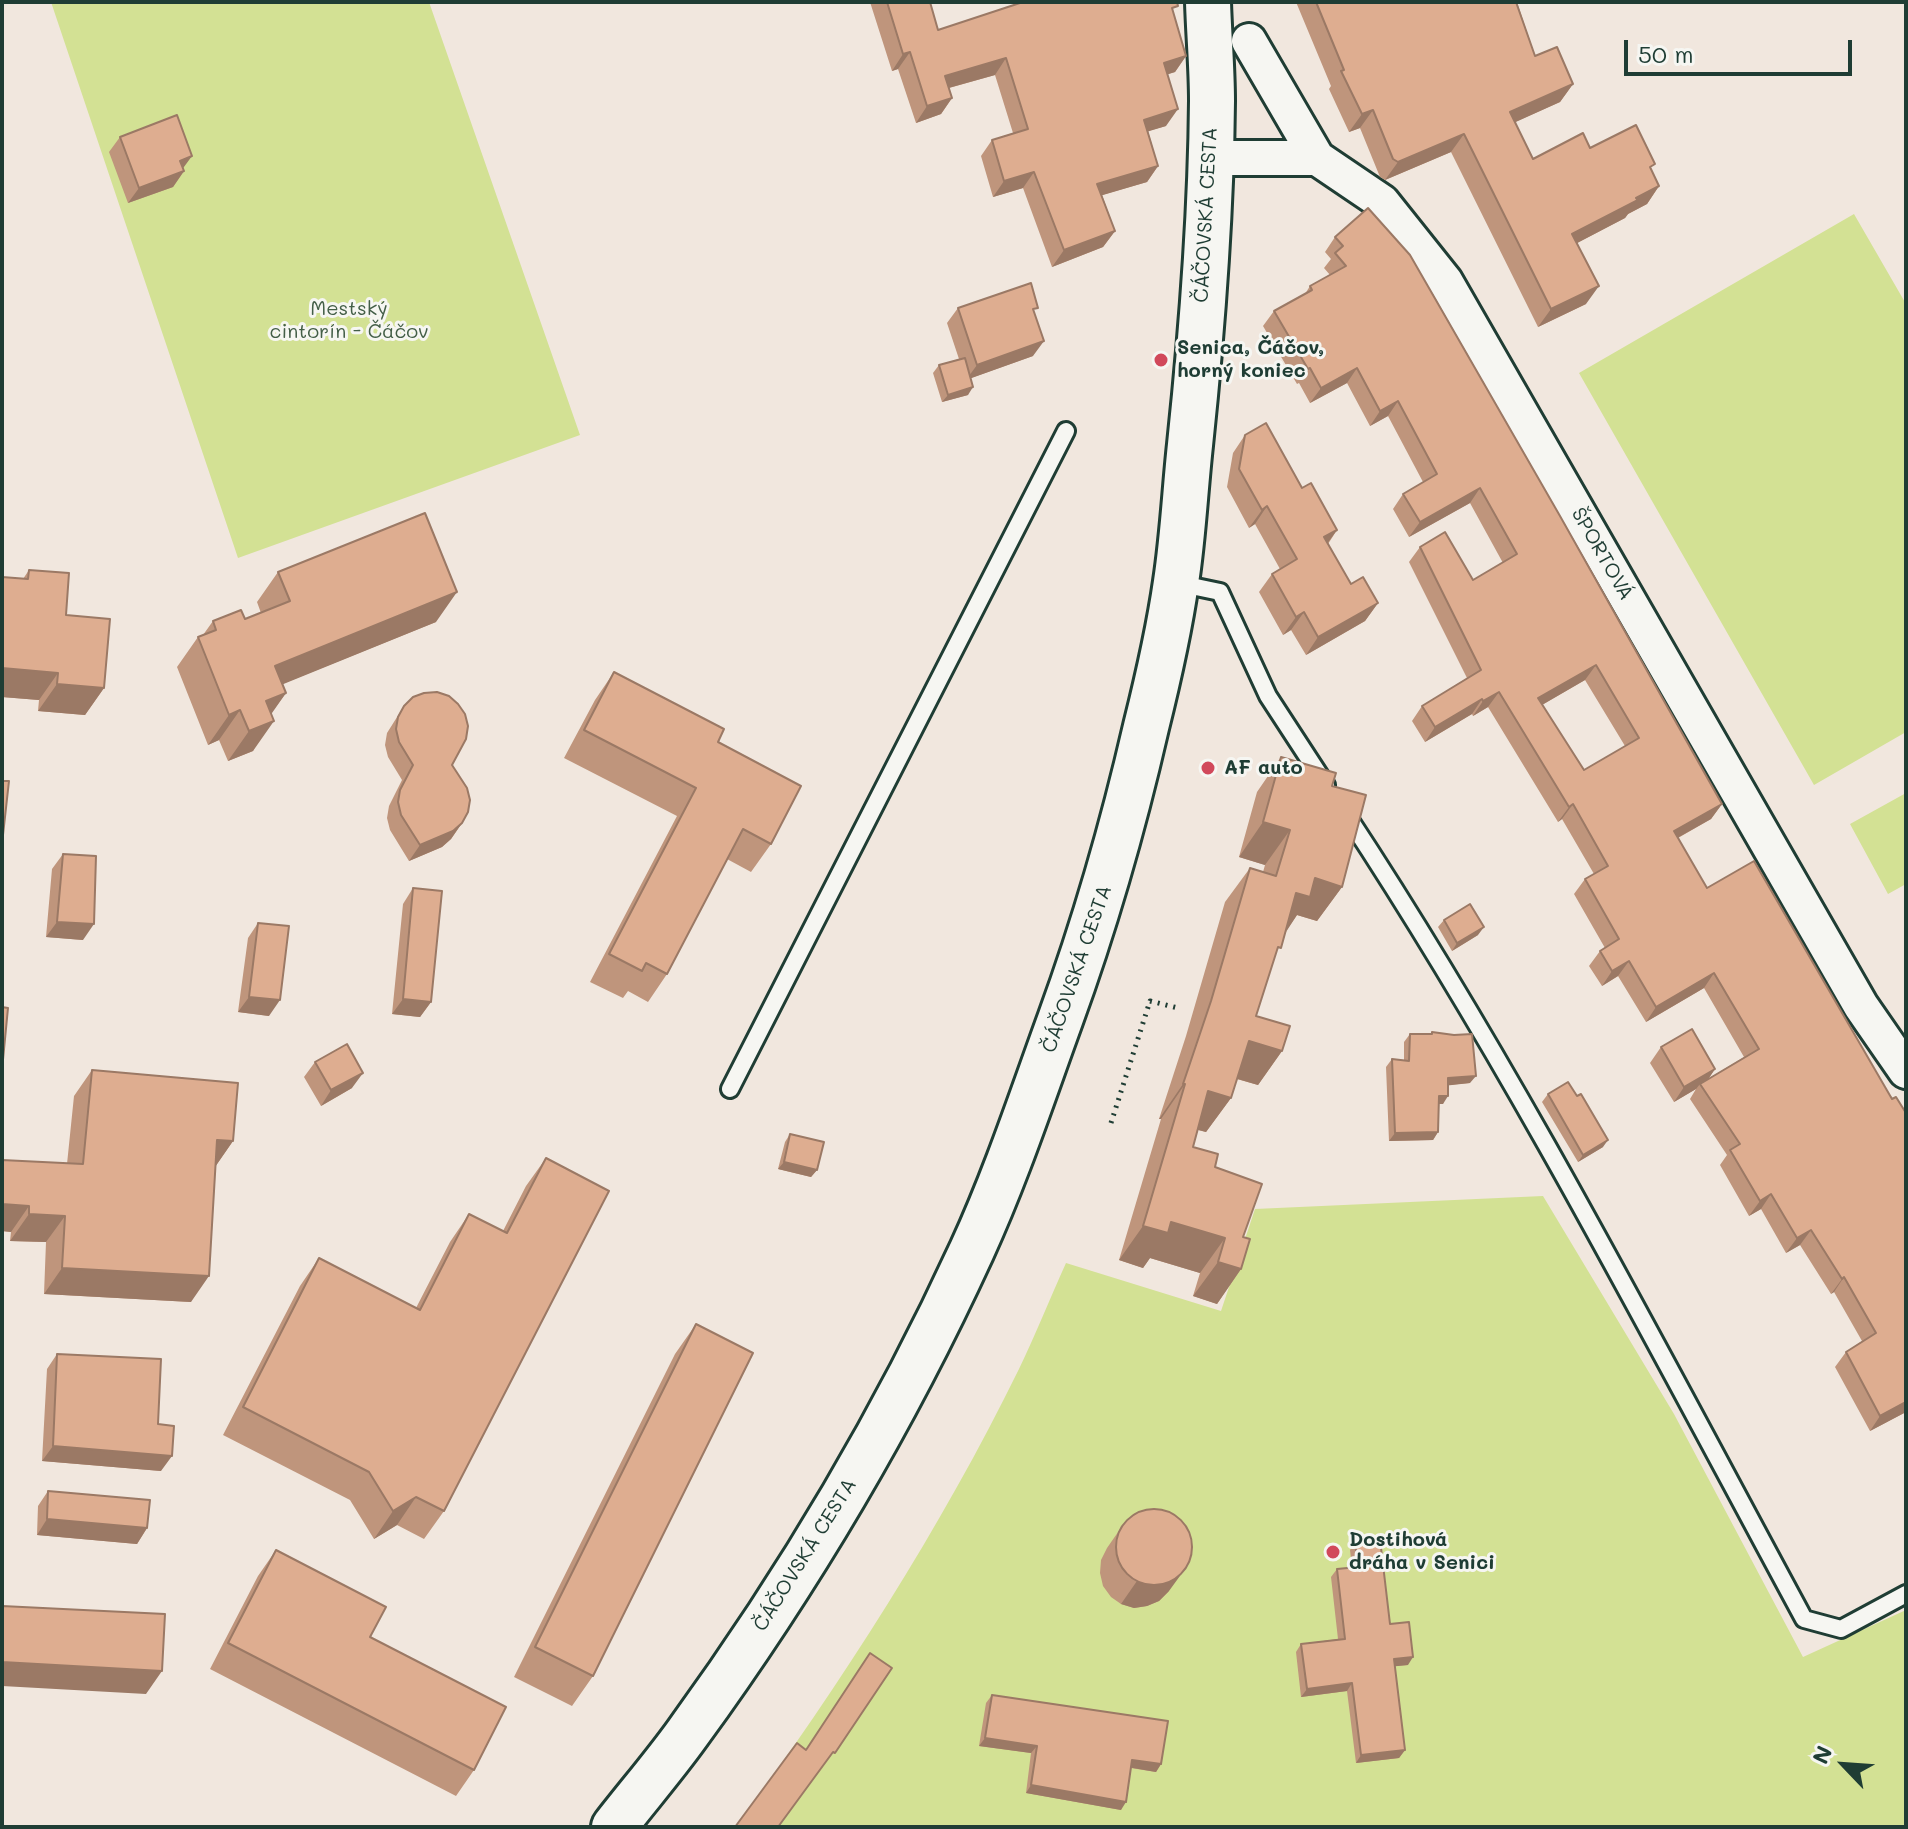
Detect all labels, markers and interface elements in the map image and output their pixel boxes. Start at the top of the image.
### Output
scale bar [1628,24,1856,74]
text: 50 m [1638,38,1694,69]
street label: ČÁČOVSKÁ CESTA [1189,127,1223,303]
park label: Mestský cintorín - Čáčov [269,297,429,344]
place label: Senica, Čáčov, horný koniec [1177,336,1324,383]
marker: Senica, Čáčov, horný koniec [1152,351,1170,369]
street label: ŠPORTOVÁ [1566,503,1638,605]
place label: AF auto [1224,756,1303,780]
marker: AF auto [1199,759,1217,777]
street label: ČÁČOVSKÁ CESTA [1037,882,1117,1056]
street label: ČÁČOVSKÁ CESTA [748,1474,862,1636]
place label: Dostihová dráha v Senici [1349,1528,1495,1575]
marker: Dostihová dráha v Senici [1324,1543,1342,1561]
north arrow [1804,1725,1884,1805]
text: N [1805,1741,1838,1768]

